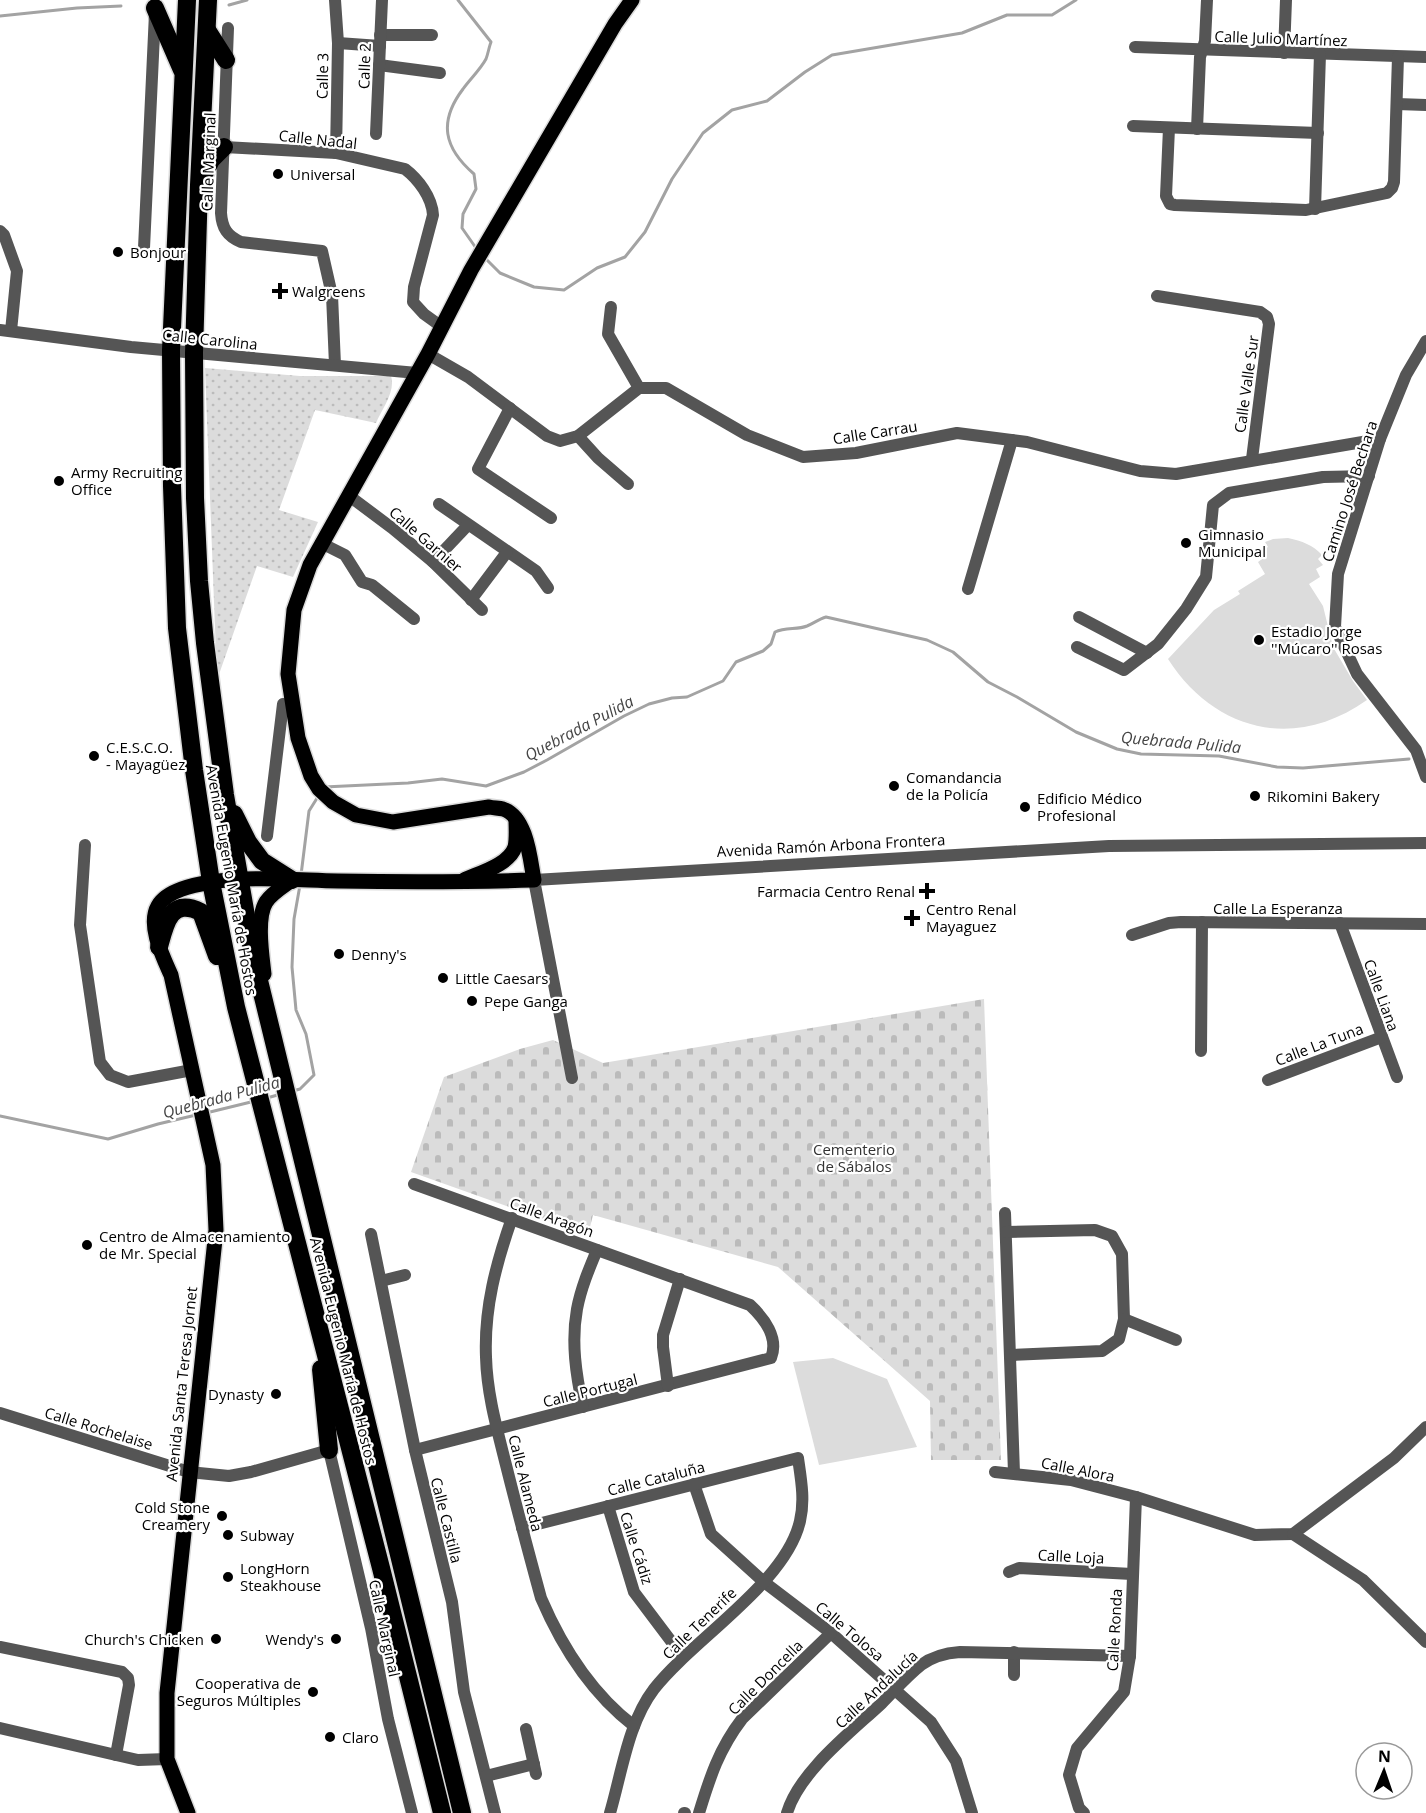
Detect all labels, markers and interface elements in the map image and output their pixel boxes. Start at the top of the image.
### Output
street label: Calle Julio Martínez [1214,26,1348,50]
street label: Calle 2 [353,43,375,89]
street label: Calle 3 [312,53,332,99]
street label: Calle Marginal [196,112,220,212]
street label: Calle Nadal [278,125,358,153]
place label: Universal [290,164,355,184]
marker: Universal [271,167,285,181]
place label: Bonjour [130,242,186,262]
marker: Bonjour [111,245,125,259]
place label: Walgreens [292,281,365,301]
marker: Walgreens [273,284,287,298]
street label: Calle Carolina [161,324,259,354]
street label: Calle Valle Sur [1229,334,1263,434]
street label: Calle Carrau [831,415,919,449]
street label: Camino José Bechara [1317,418,1381,564]
place label: Army Recruiting Office [71,462,182,499]
marker: Army Recruiting Office [52,474,66,488]
street label: Calle Garnier [385,502,467,576]
place label: Gimnasio Municipal [1198,524,1266,561]
marker: Gimnasio Municipal [1179,536,1193,550]
place label: Estadio Jorge ''Múcaro'' Rosas [1271,621,1382,658]
marker: Estadio Jorge ''Múcaro'' Rosas [1252,633,1266,647]
water label: Quebrada Pulida [521,690,637,766]
water label: Quebrada Pulida [1120,726,1242,758]
place label: C.E.S.C.O. - Mayagüez [106,737,185,774]
marker: C.E.S.C.O. - Mayagüez [87,749,101,763]
street label: Avenida Eugenio María de Hostos [202,763,262,997]
place label: Comandancia de la Policía [906,767,1002,804]
marker: Comandancia de la Policía [887,779,901,793]
place label: Rikomini Bakery [1267,786,1380,806]
place label: Edificio Médico Profesional [1037,788,1142,825]
marker: Rikomini Bakery [1248,789,1262,803]
marker: Edificio Médico Profesional [1018,800,1032,814]
street label: Avenida Ramón Arbona Frontera [716,829,946,861]
place label: Farmacia Centro Renal [757,881,915,901]
marker: Farmacia Centro Renal [920,884,934,898]
street label: Calle La Esperanza [1213,898,1343,918]
place label: Centro Renal Mayaguez [926,899,1016,936]
marker: Centro Renal Mayaguez [903,909,921,927]
place label: Denny's [351,944,407,964]
marker: Denny's [332,947,346,961]
street label: Calle Liana [1360,956,1404,1034]
place label: Little Caesars [455,968,548,988]
marker: Little Caesars [436,971,450,985]
place label: Pepe Ganga [484,991,568,1011]
marker: Pepe Ganga [465,994,479,1008]
street label: Calle La Tuna [1272,1018,1366,1070]
water label: Quebrada Pulida [160,1071,282,1123]
park label: Cementerio de Sábalos [813,1139,895,1176]
street label: Calle Aragón [507,1193,597,1241]
place label: Centro de Almacenamiento de Mr. Special [99,1226,290,1263]
street label: Avenida Eugenio María de Hostos [306,1235,382,1467]
marker: Centro de Almacenamiento de Mr. Special [80,1238,94,1252]
street label: Avenida Santa Teresa Jornet [161,1286,201,1482]
street label: Calle Portugal [541,1369,639,1411]
place label: Dynasty [208,1384,264,1404]
marker: Dynasty [269,1387,283,1401]
street label: Calle Rochelaise [42,1402,156,1454]
street label: Calle Alameda [504,1432,548,1534]
street label: Calle Alora [1040,1452,1116,1486]
street label: Calle Cataluña [605,1456,707,1500]
street label: Calle Castilla [427,1475,467,1565]
place label: Cold Stone Creamery [134,1497,210,1534]
marker: Cold Stone Creamery [215,1509,229,1523]
street label: Calle Cádiz [616,1509,658,1587]
place label: Subway [240,1525,295,1545]
marker: Subway [221,1528,235,1542]
street label: Calle Loja [1037,1544,1105,1568]
place label: LongHorn Steakhouse [240,1558,321,1595]
marker: LongHorn Steakhouse [221,1570,235,1584]
street label: Calle Marginal [365,1578,405,1678]
street label: Calle Tenerife [658,1583,740,1663]
street label: Calle Ronda [1102,1588,1126,1672]
street label: Calle Tolosa [812,1597,888,1665]
place label: Church's Chicken [84,1629,204,1649]
place label: Wendy's [265,1629,324,1649]
marker: Church's Chicken [209,1632,223,1646]
marker: Wendy's [329,1632,343,1646]
street label: Calle Doncella [723,1635,807,1719]
street label: Calle Andalucía [830,1645,922,1733]
place label: Cooperativa de Seguros Múltiples [177,1673,301,1710]
marker: Cooperativa de Seguros Múltiples [306,1685,320,1699]
place label: Claro [342,1727,379,1747]
marker: Claro [323,1730,337,1744]
north arrow [1354,1741,1414,1801]
text: N [1378,1745,1391,1767]

